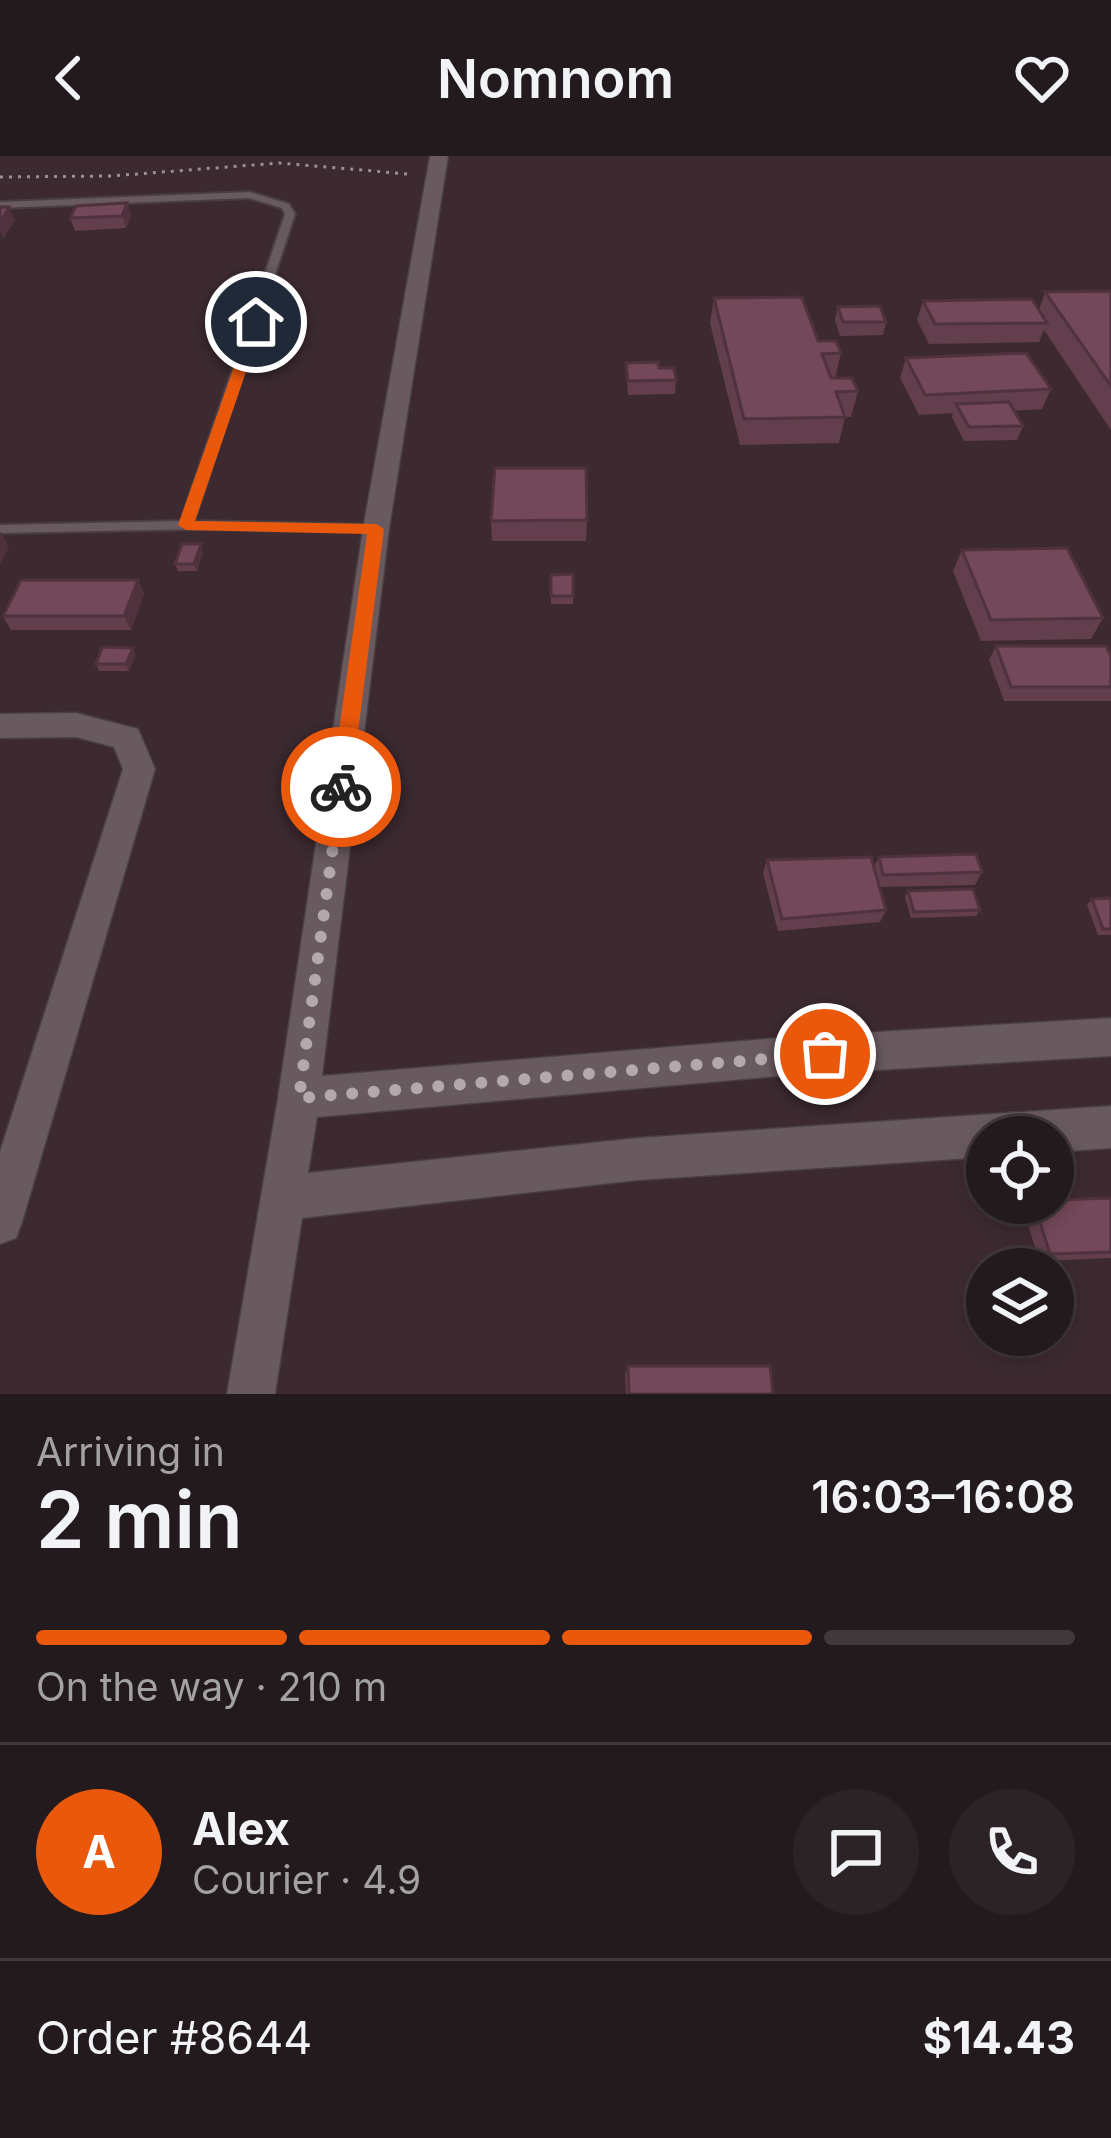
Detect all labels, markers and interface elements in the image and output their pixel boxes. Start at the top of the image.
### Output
icon: back [36,45,102,111]
icon: heart [1009,45,1075,111]
text: Nomnom [437,46,674,111]
pin [205,271,307,373]
icon: home [223,289,289,355]
courier [281,727,401,847]
icon: bike [308,754,374,820]
pin [774,1003,876,1105]
icon: bag [792,1021,858,1087]
map controls [966,1116,1074,1356]
button: locate [966,1116,1074,1224]
button: layers [966,1248,1074,1356]
text: Arriving in [36,1428,225,1475]
text: 16:03–16:08 [811,1469,1075,1524]
text: 2 min [36,1472,243,1567]
text: On the way · 210 m [36,1663,387,1710]
button: chat [793,1789,919,1915]
button: phone [949,1789,1075,1915]
text: Alex [192,1801,290,1856]
text: A [82,1824,116,1879]
text: Courier · 4.9 [192,1856,421,1903]
text: Order #8644 [36,2010,312,2065]
text: $14.43 [923,2010,1075,2065]

